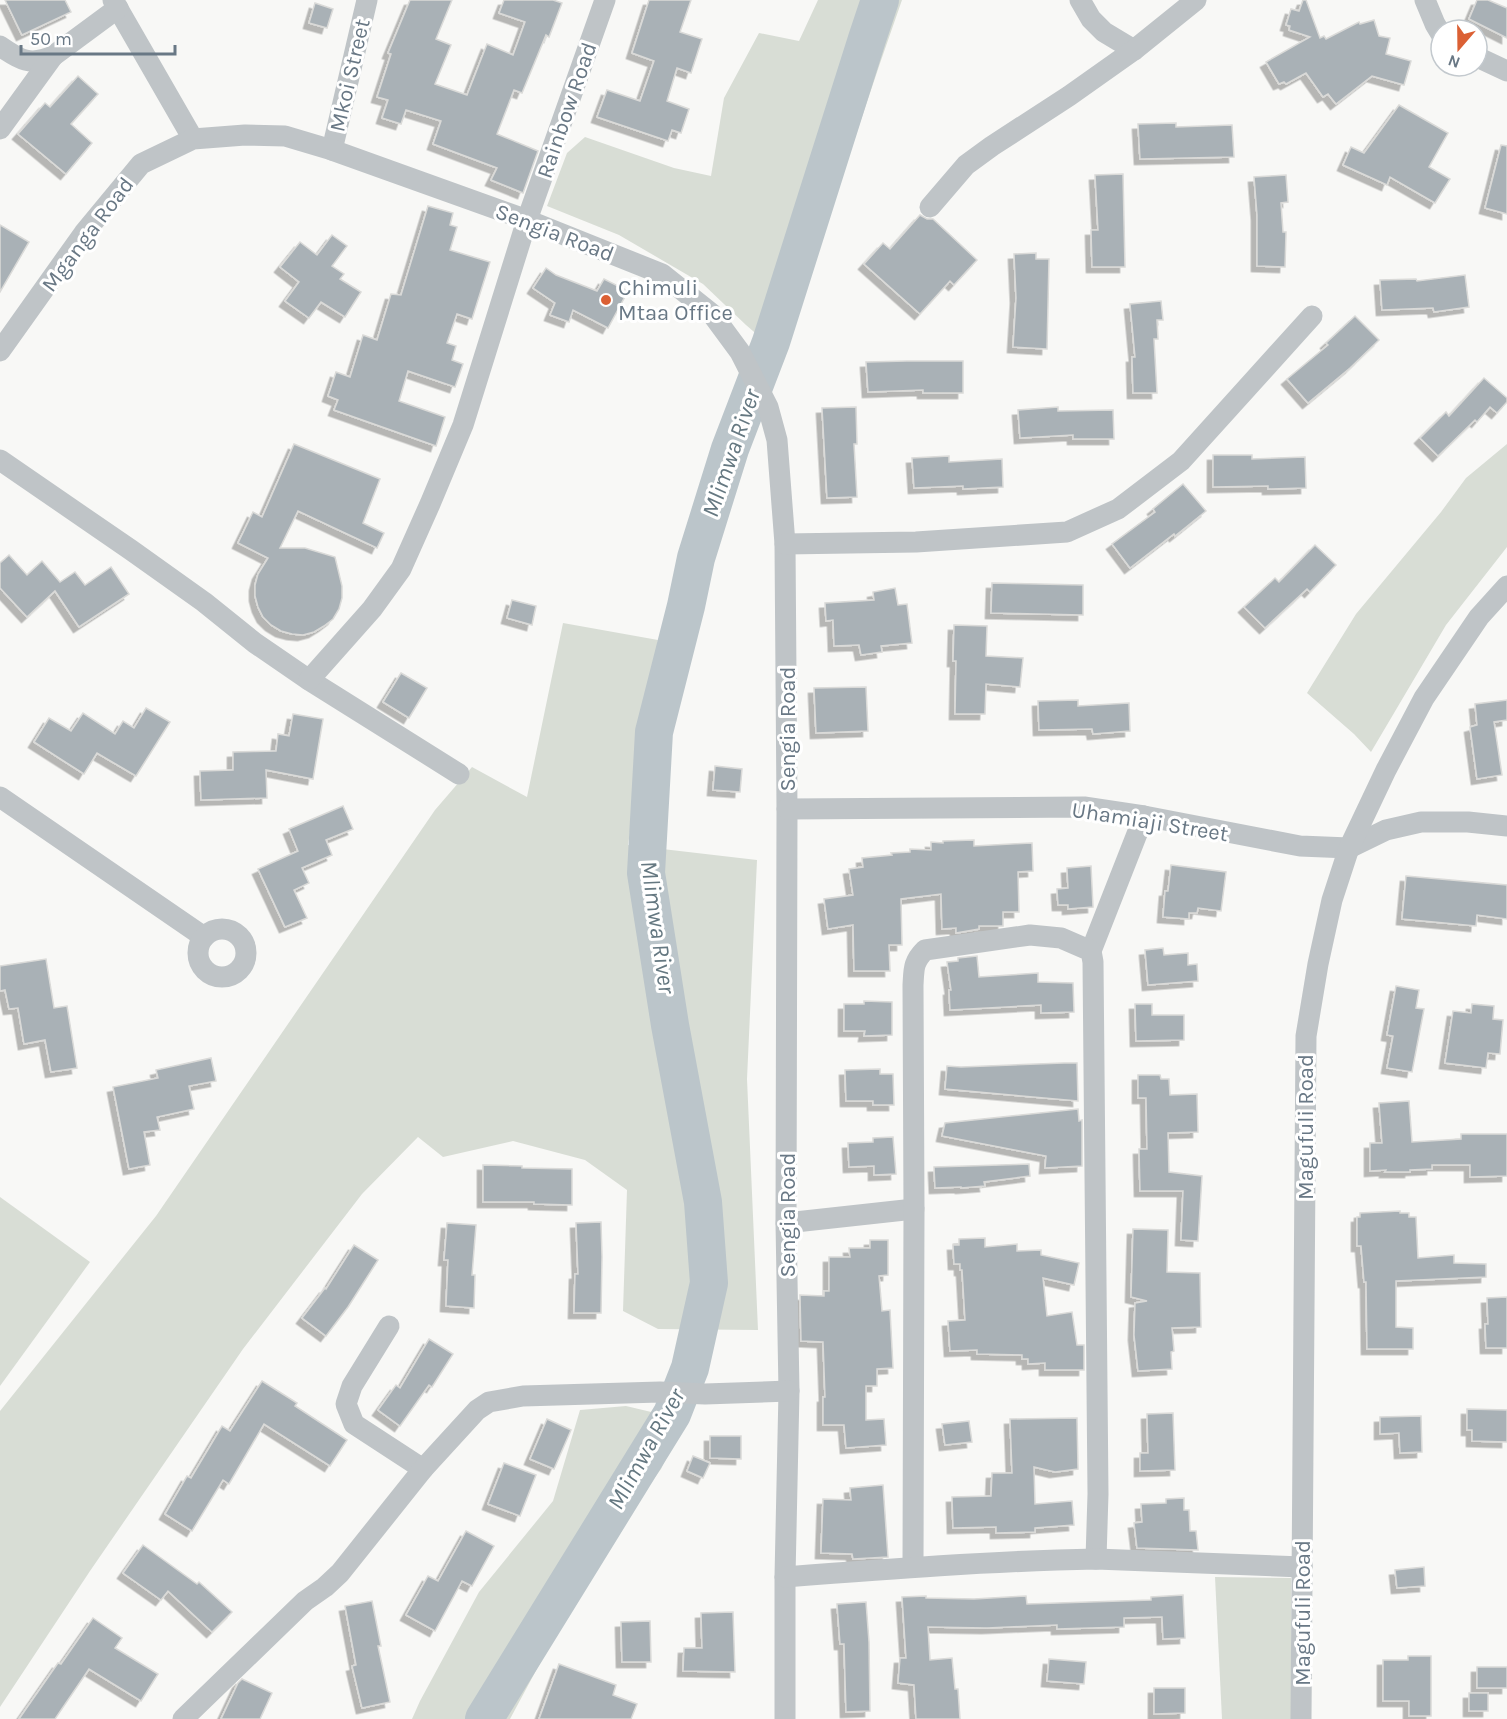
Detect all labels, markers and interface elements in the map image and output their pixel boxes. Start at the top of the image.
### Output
street label: Mkoi Street [324,16,376,134]
scale bar [21,18,176,56]
north arrow [1429,18,1489,78]
text: 50 m [30,28,72,50]
street label: Rainbow Road [531,39,602,182]
text: N [1445,51,1463,73]
street label: Mganga Road [36,172,139,297]
street label: Sengia Road [492,198,618,267]
place label: Chimuli Mtaa Office [618,275,733,326]
marker: Chimuli Mtaa Office [599,293,613,307]
water label: Mlimwa River [696,384,766,521]
street label: Sengia Road [775,667,801,791]
street label: Uhamiaji Street [1070,797,1230,847]
water label: Mlimwa River [635,859,681,996]
street label: Magufuli Road [1293,1054,1319,1200]
street label: Sengia Road [775,1153,801,1277]
water label: Mlimwa River [601,1383,691,1514]
street label: Magufuli Road [1290,1540,1316,1686]

